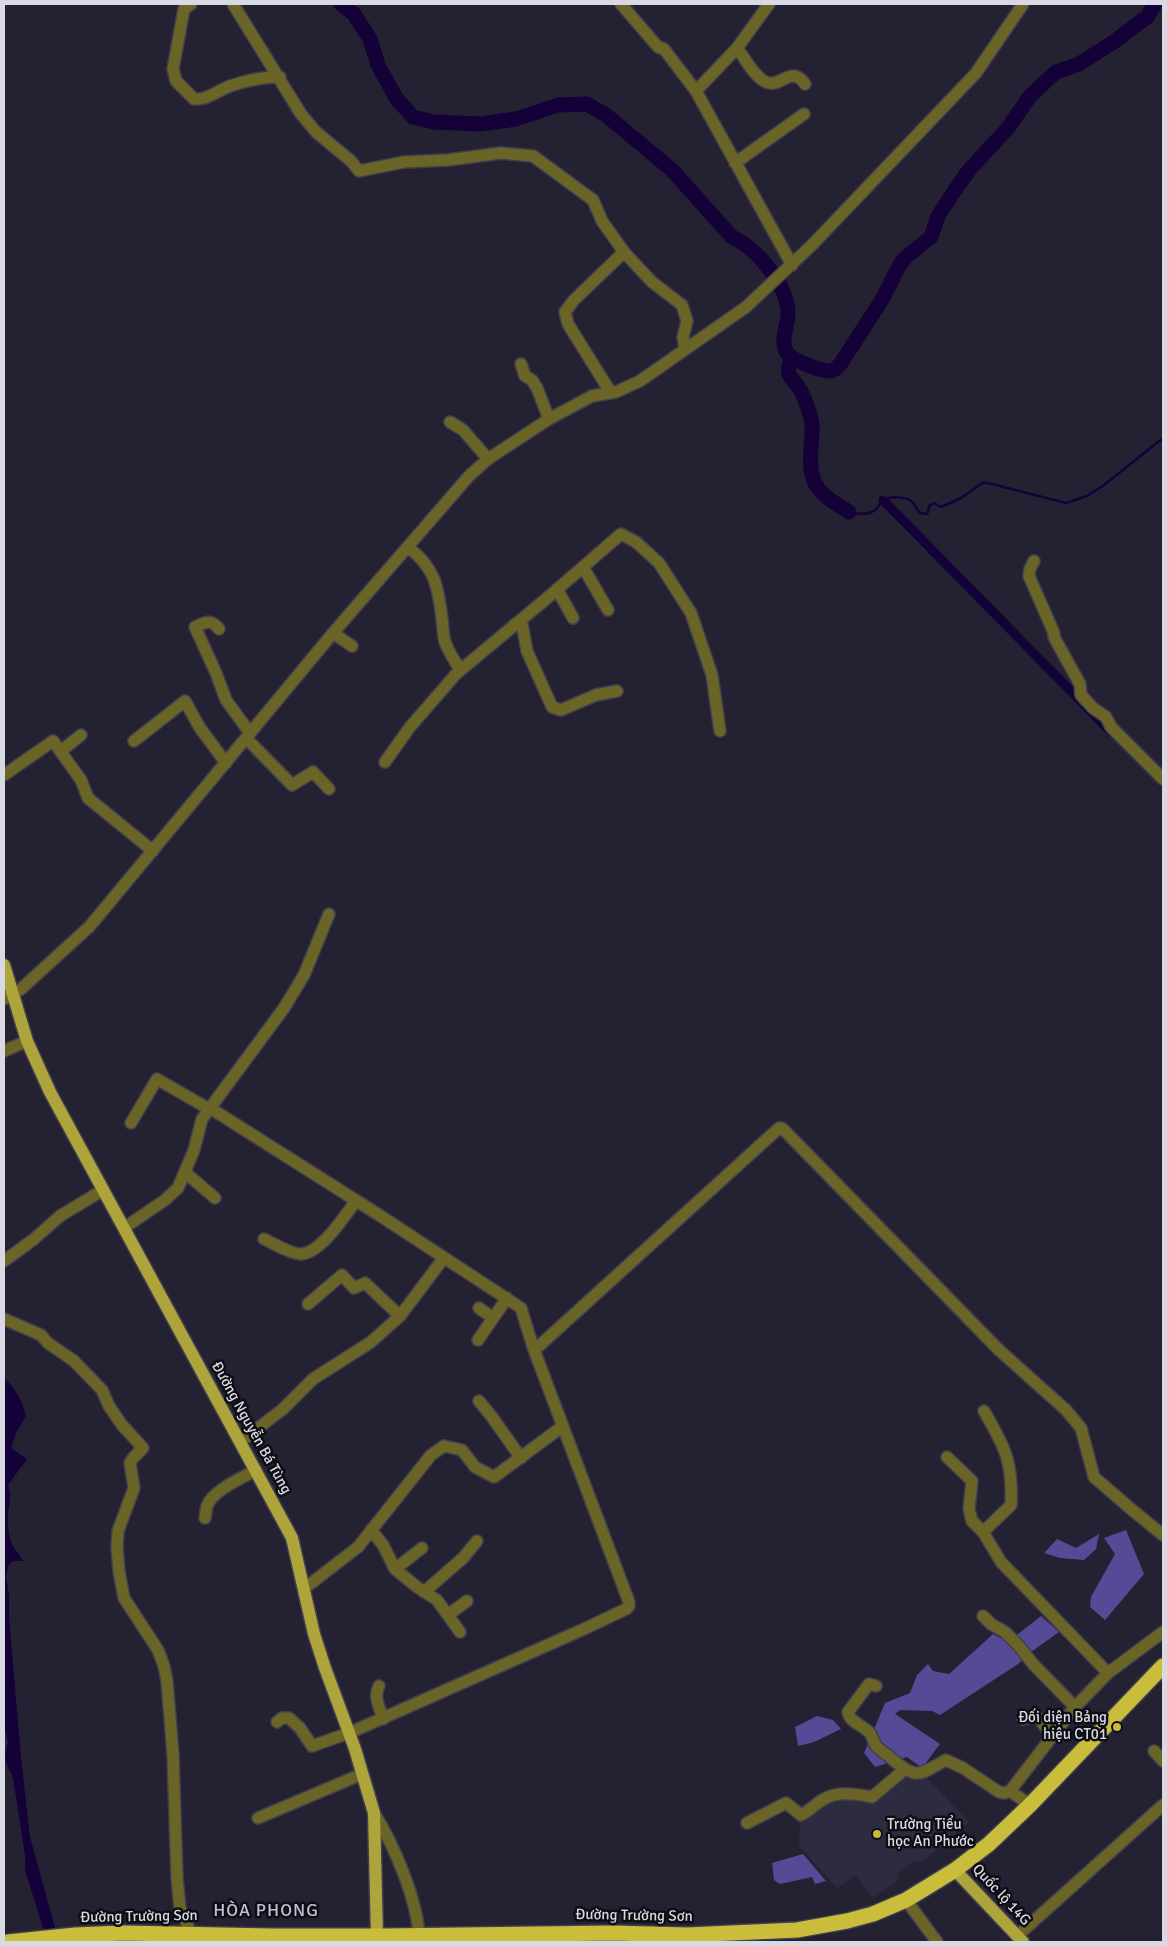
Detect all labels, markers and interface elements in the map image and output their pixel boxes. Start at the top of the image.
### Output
street label: Đường Nguyễn Bá Tùng [207,1359,295,1497]
place label: Đối diện Bảng hiệu CT01 [1018,1709,1107,1744]
marker: Đối diện Bảng hiệu CT01 [1111,1721,1123,1733]
place label: Trường Tiểu học An Phước [887,1816,974,1851]
marker: Trường Tiểu học An Phước [871,1828,883,1840]
street label: Quốc lộ 14G [968,1861,1034,1929]
district label: HÒA PHONG [212,1900,320,1922]
street label: Đường Trường Sơn [575,1906,693,1926]
street label: Đường Trường Sơn [80,1907,198,1927]

